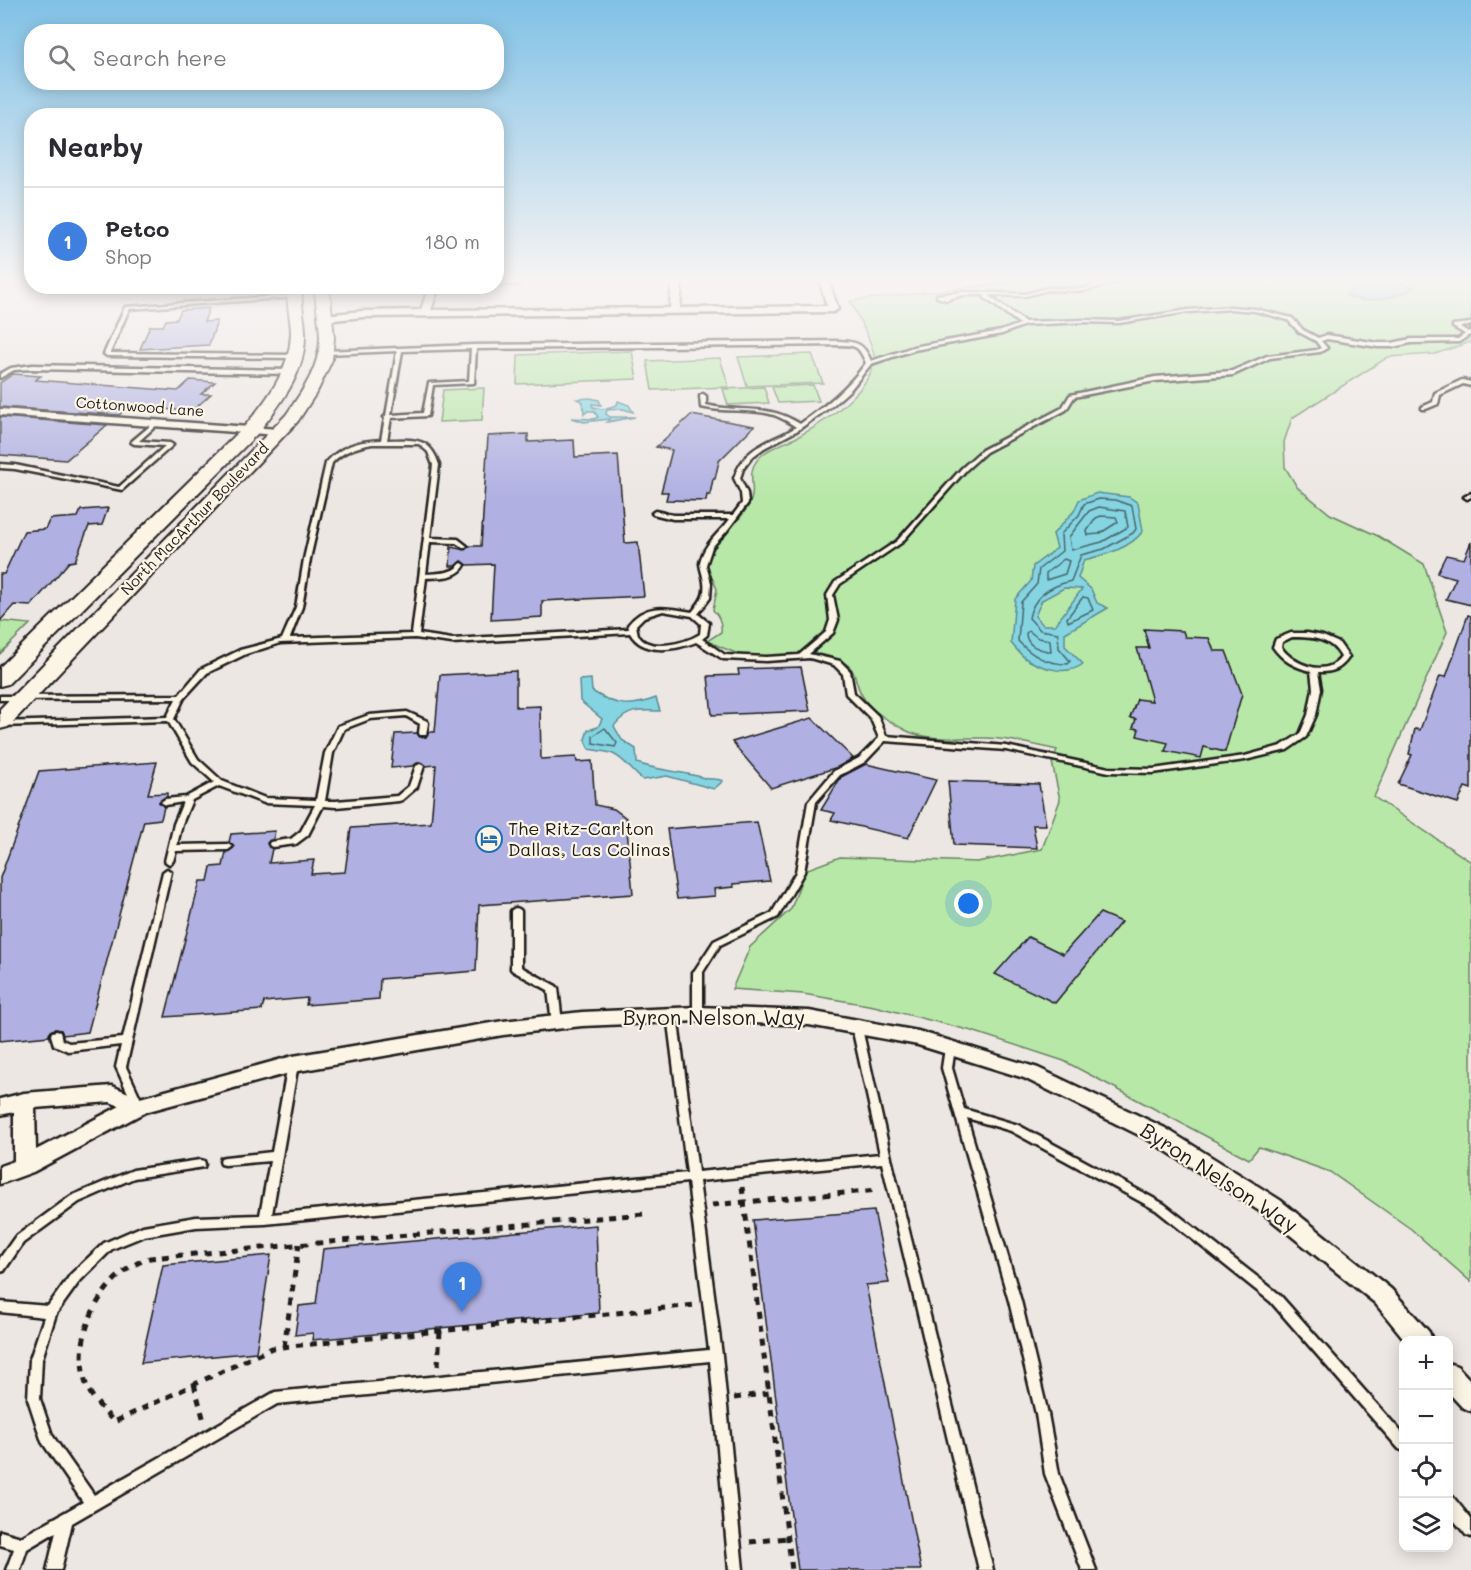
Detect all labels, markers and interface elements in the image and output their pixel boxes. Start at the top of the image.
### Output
search box [24,24,504,90]
icon: search [45,41,78,74]
text: Search here [93,43,227,72]
text: Nearby [48,130,143,164]
text: Petco [105,214,169,243]
text: 1 [63,228,72,254]
text: 180 m [424,228,480,254]
text: Shop [105,243,152,269]
street label: Cottonwood Lane [75,392,205,420]
street label: North MacArthur Boulevard [116,438,273,599]
place label: The Ritz-Carlton Dallas, Las Colinas [508,816,670,861]
hotel icon: The Ritz-Carlton Dallas, Las Colinas [474,824,504,854]
your location [954,889,983,918]
street label: Byron Nelson Way [623,1003,805,1030]
street label: Byron Nelson Way [1136,1116,1304,1238]
pin: 1 [442,1262,482,1312]
map controls [1399,1336,1453,1552]
button: + [1399,1336,1453,1390]
button: − [1399,1390,1453,1444]
button: locate [1399,1444,1453,1498]
button: layers [1399,1498,1453,1552]

